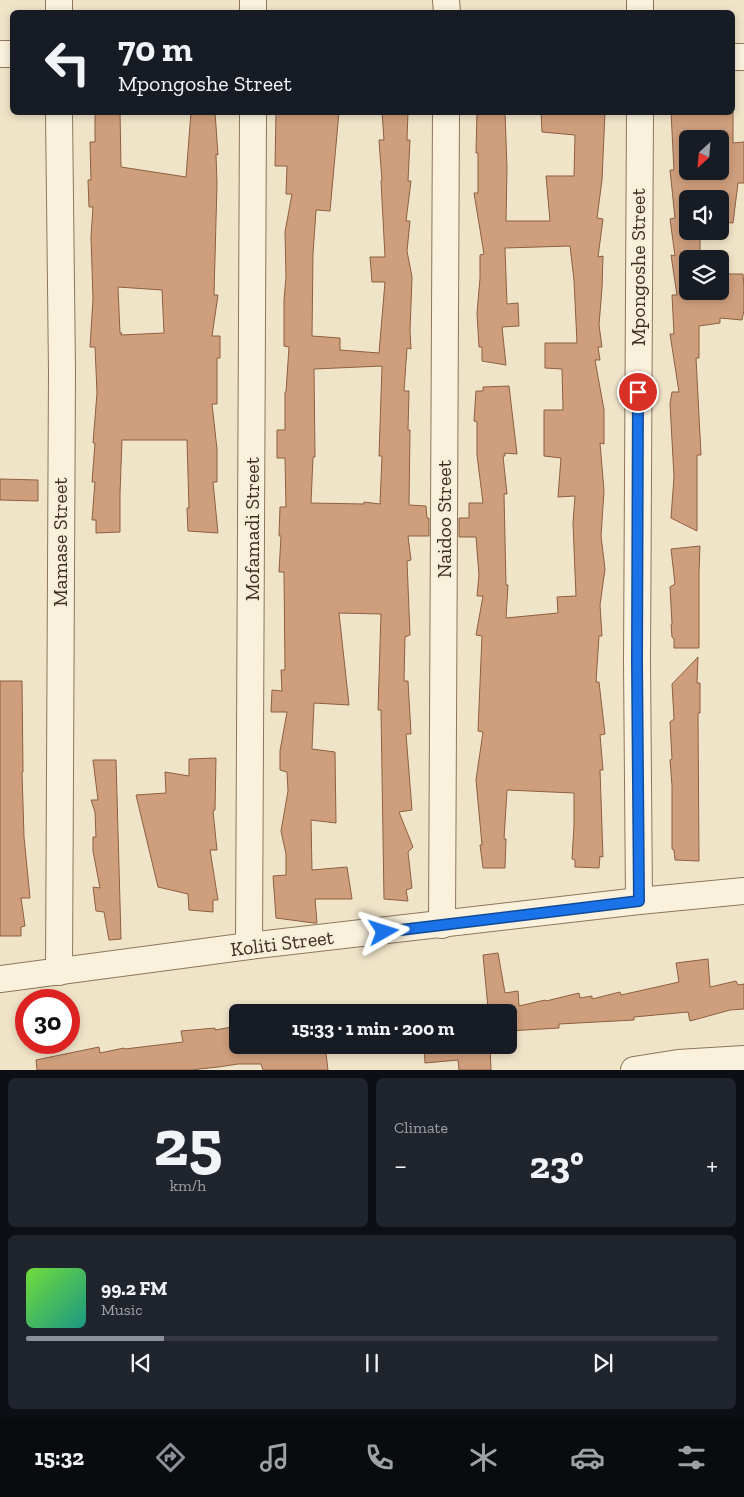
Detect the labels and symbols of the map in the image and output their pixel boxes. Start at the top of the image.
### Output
north arrow [679,130,729,180]
street label: Mpongoshe Street [626,188,650,346]
pin [617,371,659,413]
street label: Mofamadi Street [240,456,264,601]
street label: Naidoo Street [432,459,456,578]
street label: Mamase Street [48,477,72,607]
position arrow [357,905,409,957]
street label: Koliti Street [229,925,336,961]
speed limit sign: 30 [15,989,80,1054]

